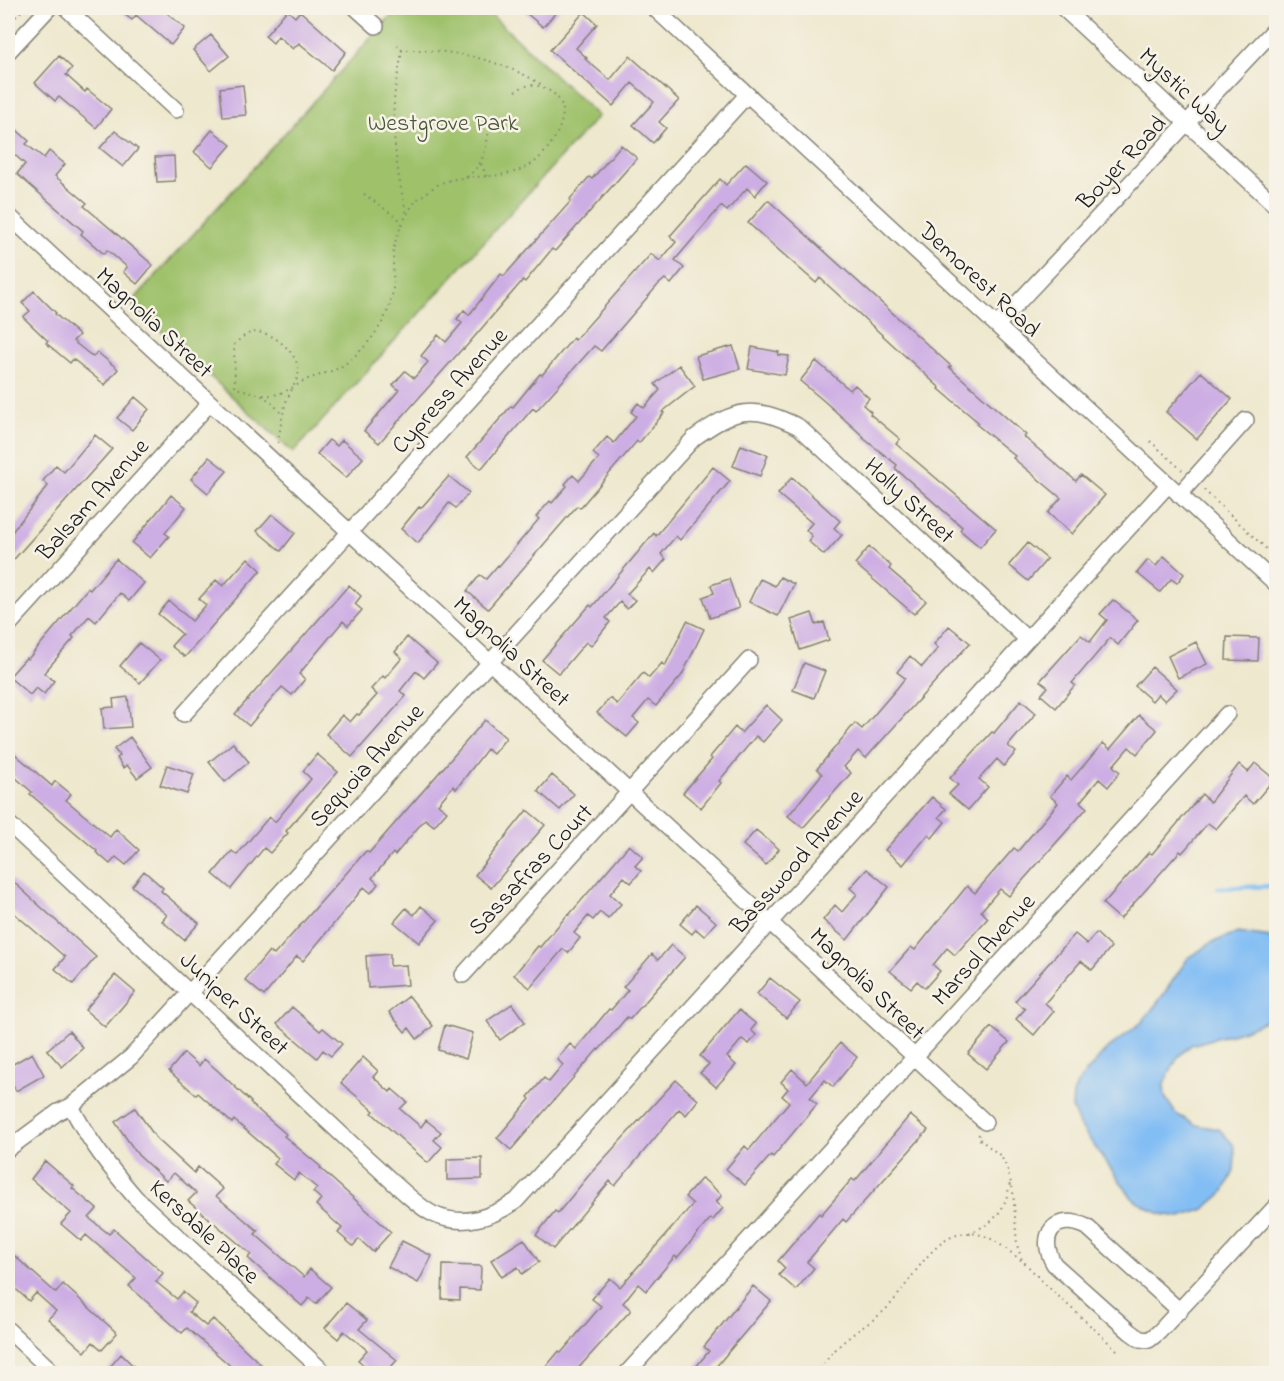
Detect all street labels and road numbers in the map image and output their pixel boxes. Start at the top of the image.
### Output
street label: Mystic Way [1129,40,1237,144]
street label: Boyer Road [1069,108,1177,220]
street label: Demorest Road [909,214,1048,347]
street label: Magnolia Street [87,260,220,388]
street label: Cypress Avenue [384,320,518,463]
street label: Balsam Avenue [28,431,159,571]
street label: Holly Street [854,450,962,554]
street label: Magnolia Street [444,589,577,717]
street label: Sequoia Avenue [302,696,434,837]
street label: Basswood Avenue [722,782,873,944]
street label: Sassafras Court [461,797,602,945]
street label: Marsol Avenue [925,886,1045,1015]
street label: Magnolia Street [800,920,932,1049]
street label: Juniper Street [170,945,296,1065]
street label: Kersdale Place [140,1172,267,1294]

